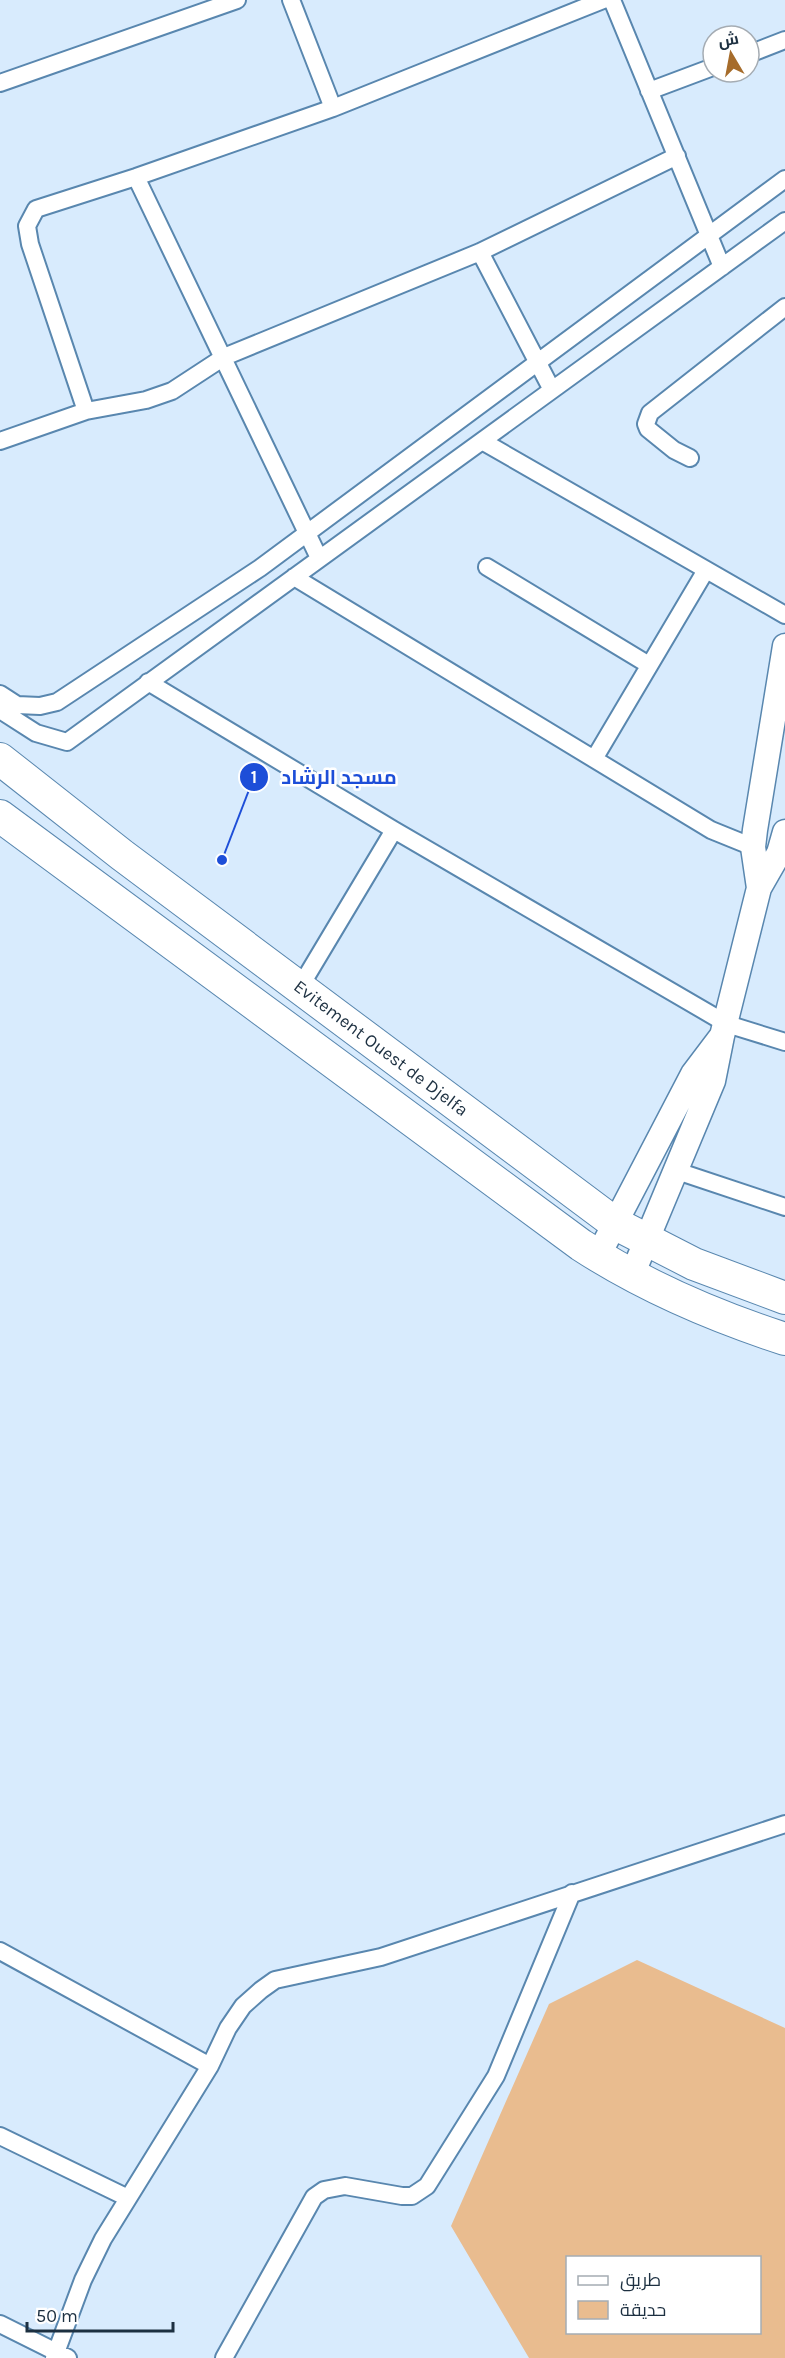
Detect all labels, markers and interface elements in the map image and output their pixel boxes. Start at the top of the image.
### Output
north arrow [701,24,761,84]
text: ش [717,29,740,51]
callout: مسجد الرشاد [239,758,409,796]
text: 1 [251,766,257,788]
text: مسجد الرشاد [281,766,397,789]
street label: Evitement Ouest de Djelfa [289,975,473,1121]
legend [566,2256,761,2334]
text: طريق [620,2269,661,2292]
scale bar [27,2295,172,2333]
text: حديقة [620,2299,666,2321]
text: 50 m [36,2305,78,2327]

